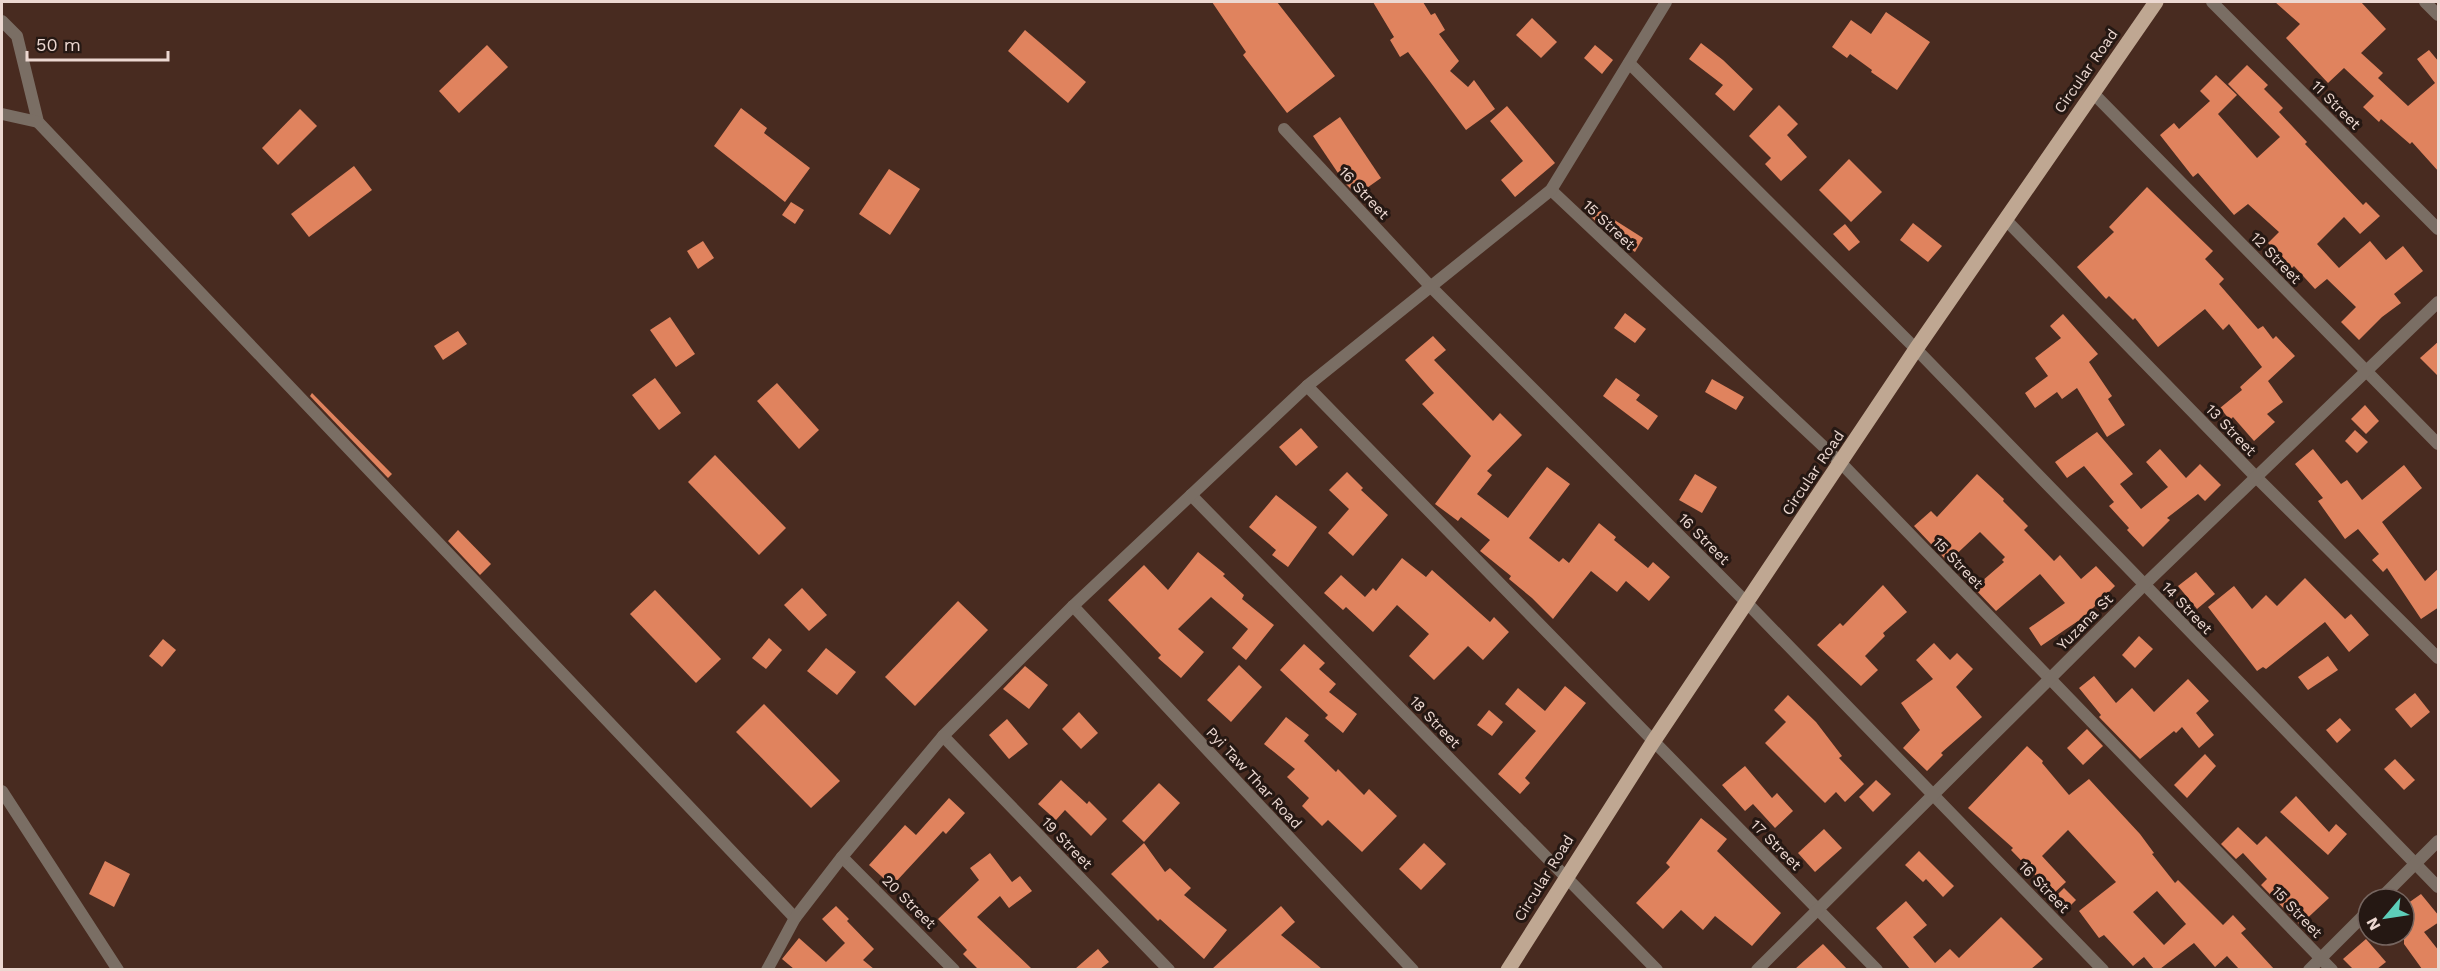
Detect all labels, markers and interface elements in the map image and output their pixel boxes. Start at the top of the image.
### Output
scale bar [27,24,168,62]
street label: Circular Road [2050,26,2122,116]
text: 50 m [36,34,81,55]
street label: 11 Street [2308,77,2365,134]
street label: 16 Street [1335,163,1393,224]
street label: 15 Street [1579,196,1639,254]
street label: 12 Street [2247,228,2305,288]
street label: 13 Street [2202,400,2260,460]
street label: Circular Road [1778,427,1848,519]
street label: 16 Street [1675,510,1734,569]
street label: 15 Street [1929,533,1987,593]
street label: 14 Street [2158,578,2217,638]
street label: Yuzana St [2053,590,2117,654]
street label: 18 Street [1406,692,1465,752]
street label: Pyi Taw Thar Road [1202,723,1306,833]
street label: 19 Street [1038,813,1097,873]
street label: 17 Street [1747,816,1806,875]
street label: Circular Road [1510,832,1578,924]
street label: 16 Street [2015,857,2074,917]
street label: 20 Street [878,871,940,933]
street label: 15 Street [2268,882,2326,942]
north arrow [2356,887,2416,947]
text: N [2362,914,2385,934]

